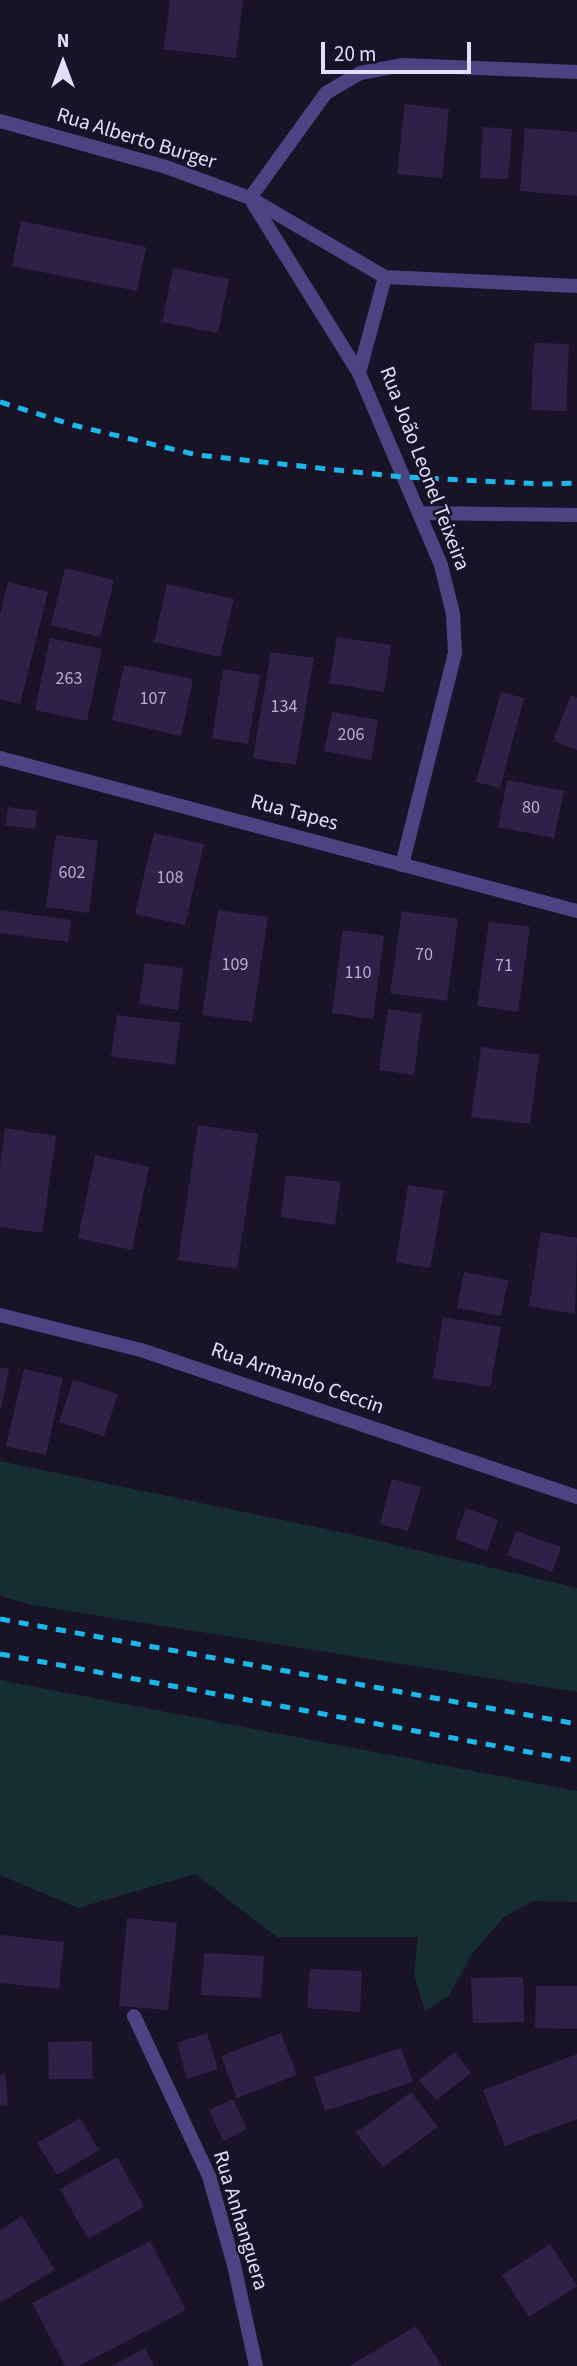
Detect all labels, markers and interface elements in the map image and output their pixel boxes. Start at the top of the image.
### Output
north arrow [28,28,98,98]
text: N [57,28,69,55]
scale bar [325,28,476,72]
text: 20 m [334,39,376,69]
street label: Rua Alberto Burger [53,104,219,176]
street label: Rua João Leonel Teixeira [373,364,473,574]
house number: 263 [56,669,82,691]
house number: 107 [140,689,166,711]
house number: 134 [271,697,297,719]
house number: 206 [338,725,364,747]
street label: Rua Tapes [248,790,340,838]
house number: 80 [522,798,540,820]
house number: 602 [59,863,85,885]
house number: 108 [157,868,183,890]
house number: 70 [415,945,433,967]
house number: 109 [222,955,248,977]
house number: 71 [495,956,513,978]
house number: 110 [345,963,371,985]
street label: Rua Armando Ceccin [207,1339,387,1421]
street label: Rua Anhanguera [206,2148,272,2294]

